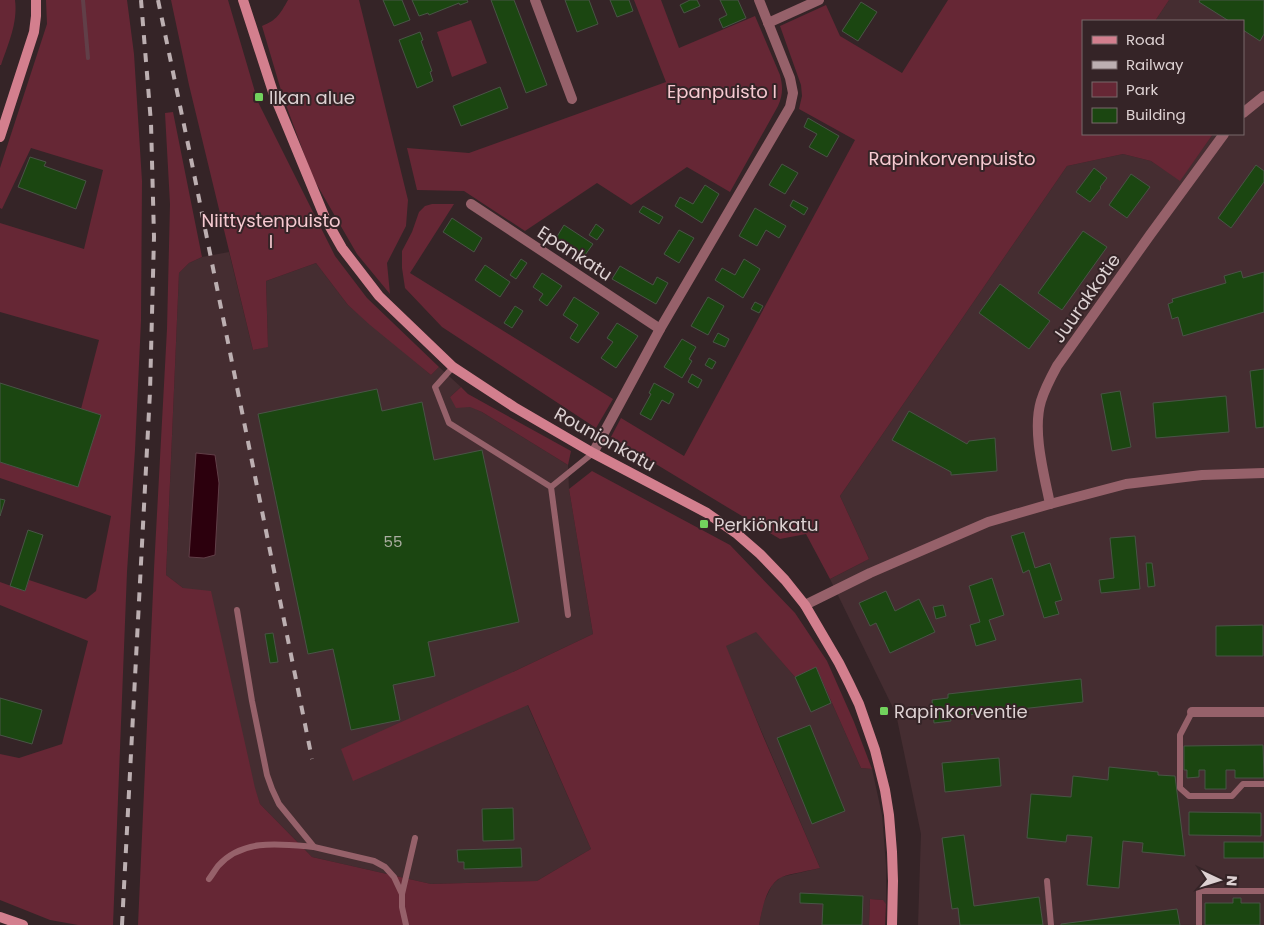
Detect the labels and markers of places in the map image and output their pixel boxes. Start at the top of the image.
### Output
place label: Ilkan alue [269,85,355,110]
marker: Ilkan alue [253,91,265,103]
place label: Perkiönkatu [714,512,819,537]
marker: Perkiönkatu [698,518,710,530]
place label: Rapinkorventie [894,699,1028,724]
marker: Rapinkorventie [878,705,890,717]

